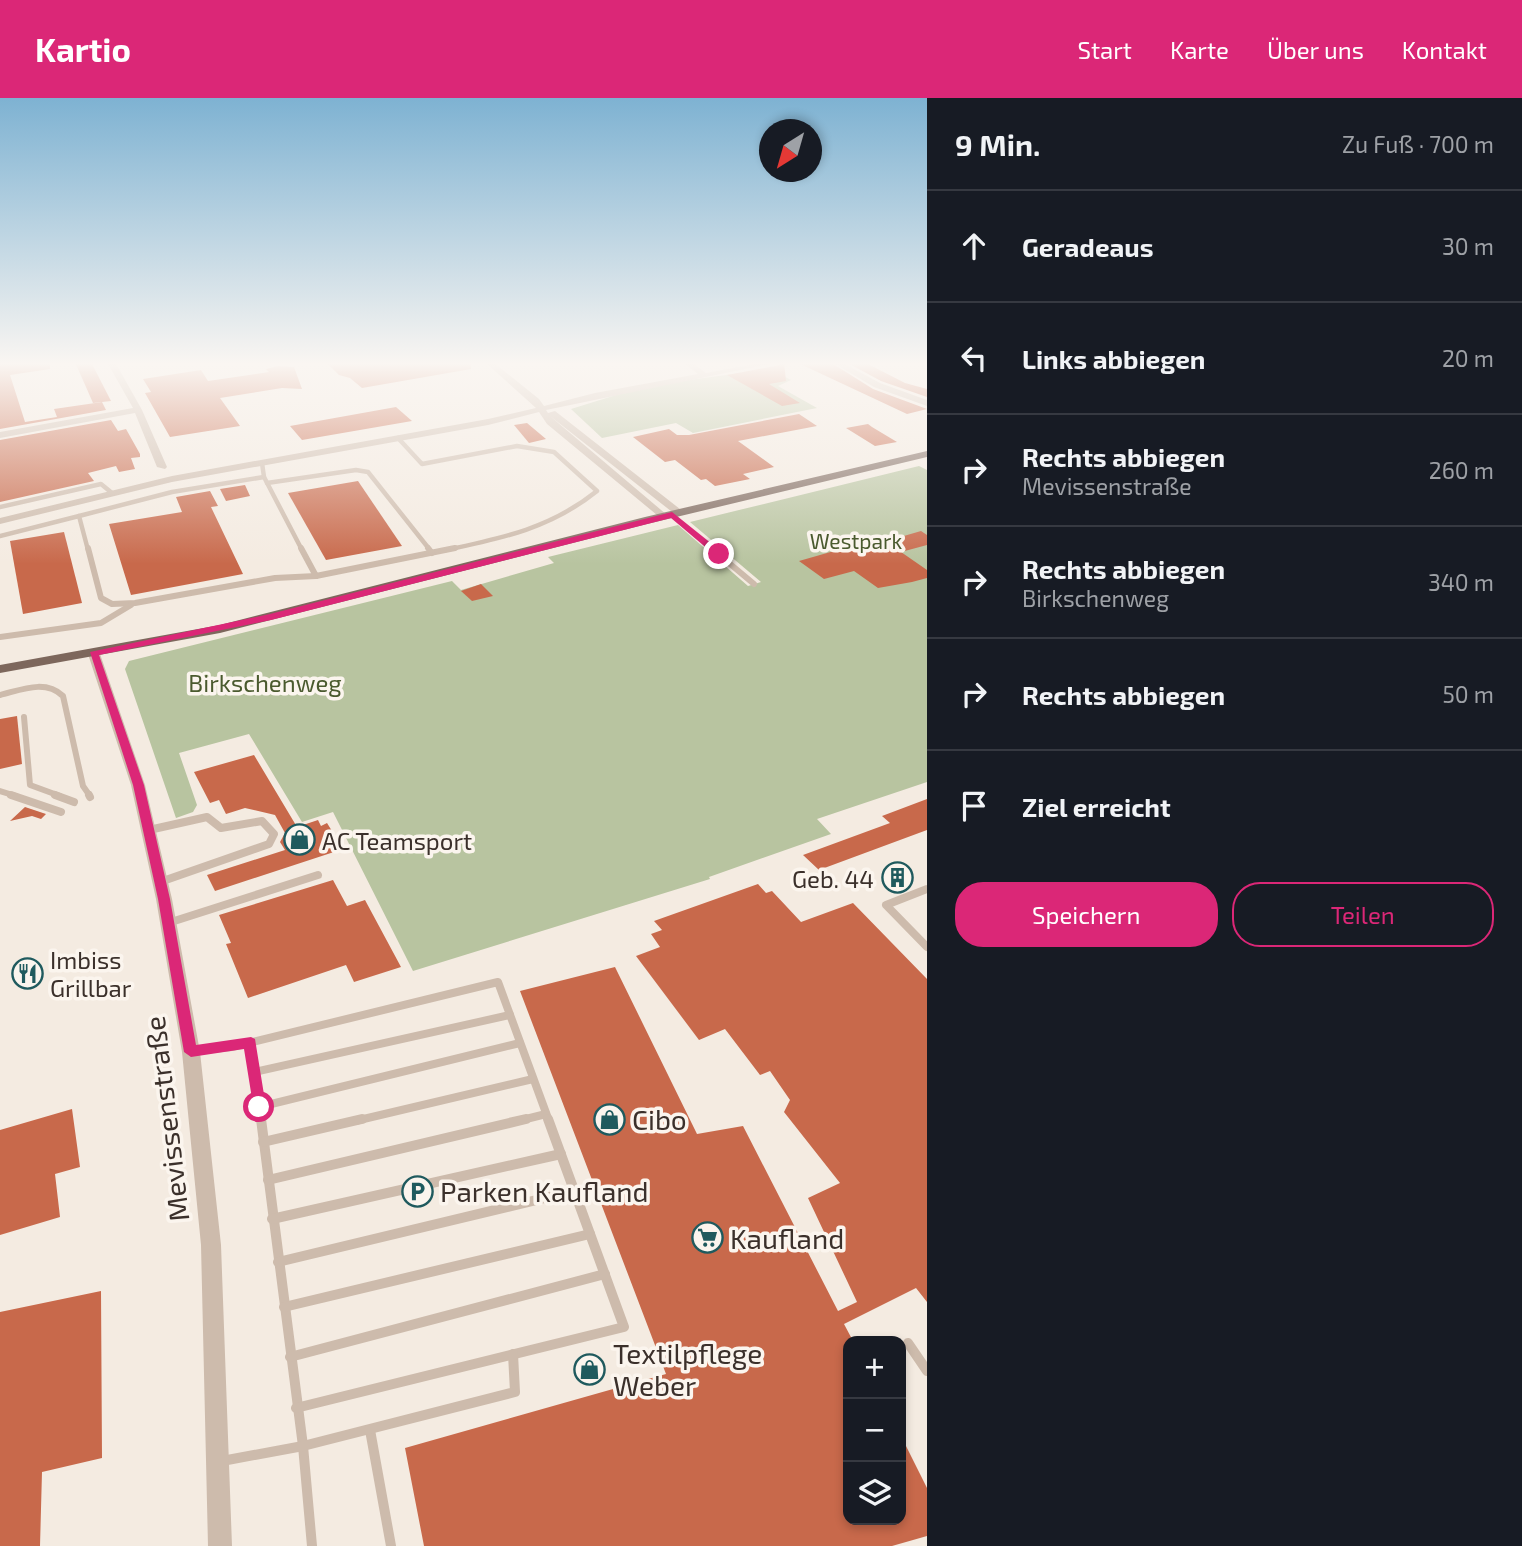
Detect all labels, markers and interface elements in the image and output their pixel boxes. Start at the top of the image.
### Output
text: Kartio [35,29,131,69]
text: Start [1078,35,1132,64]
text: Karte [1170,35,1229,64]
text: Über uns [1267,35,1364,64]
text: Kontakt [1402,35,1487,64]
north arrow [759,119,822,182]
text: 9 Min. [955,126,1040,162]
text: Zu Fuß · 700 m [1342,130,1494,158]
icon: ahead [955,227,993,265]
text: Geradeaus [1022,231,1154,262]
text: 30 m [1442,232,1494,260]
icon: left [955,339,993,377]
text: Links abbiegen [1022,343,1206,374]
text: 20 m [1442,344,1494,372]
text: Rechts abbiegen [1022,441,1225,472]
icon: right [955,451,993,489]
text: 260 m [1429,456,1494,484]
text: Mevissenstraße [1022,472,1192,500]
park label: Westpark [810,528,902,553]
route end [703,538,734,569]
text: Rechts abbiegen [1022,553,1225,584]
icon: right [955,563,993,601]
text: 340 m [1428,568,1494,596]
text: Birkschenweg [1022,584,1169,612]
park label: Birkschenweg [188,668,342,697]
icon: right [955,675,993,713]
text: Rechts abbiegen [1022,679,1225,710]
text: 50 m [1443,680,1494,708]
icon: arrive [955,787,993,825]
text: Ziel erreicht [1022,791,1171,822]
shop icon: AC Teamsport [282,823,316,857]
place label: AC Teamsport [322,826,472,855]
building icon: Geb. 44 [880,861,914,895]
place label: Geb. 44 [792,864,874,893]
button: Speichern [955,882,1218,947]
button: Teilen [1232,882,1494,947]
place label: Imbiss Grillbar [50,945,132,1002]
restaurant icon: Imbiss Grillbar [10,956,44,990]
street label: Mevissenstraße [137,1014,195,1224]
route start [243,1091,274,1122]
shop icon: Cibo [592,1102,626,1136]
place label: Cibo [632,1102,687,1136]
parking icon: Parken Kaufland [400,1174,434,1208]
place label: Parken Kaufland [440,1174,649,1208]
supermarket icon: Kaufland [690,1221,724,1255]
place label: Kaufland [730,1221,844,1255]
place label: Textilpflege Weber [613,1336,762,1402]
map controls [843,1336,906,1525]
button: + [843,1336,906,1399]
shop icon: Textilpflege Weber [573,1352,607,1386]
button: − [843,1399,906,1462]
button: layers [843,1462,906,1525]

